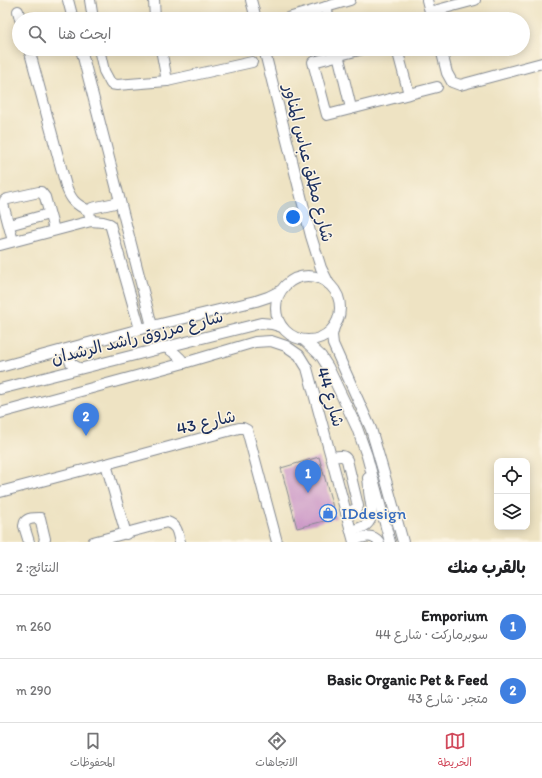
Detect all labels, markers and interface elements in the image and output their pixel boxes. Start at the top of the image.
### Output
search box [12,12,530,56]
icon: search [26,23,48,45]
text: ابحث هنا [58,25,112,43]
street label: شارع مطلق عباس المناور [277,80,338,244]
your location [283,207,303,227]
street label: شارع مرزوق راشد الرشدان [49,306,226,370]
street label: شارع 44 [311,365,349,430]
pin: 2 [73,403,99,436]
street label: شارع 43 [174,405,238,440]
map controls [494,458,530,530]
button: locate [494,458,530,494]
pin: 1 [295,460,321,493]
button: layers [494,494,530,530]
shop icon: IDdesign [318,503,338,523]
place label: IDdesign [341,503,407,523]
text: بالقرب منك [448,557,526,577]
text: النتائج: 2 [16,560,59,575]
text: Emporium [421,607,488,625]
text: 260 m [16,619,52,634]
text: 1 [510,619,516,634]
text: سوبرماركت · شارع 44 [375,627,488,642]
text: Basic Organic Pet & Feed [327,671,488,689]
text: 290 m [16,683,52,698]
text: 2 [510,683,516,698]
text: متجر · شارع 43 [408,691,488,706]
tab: المحفوظات [70,730,115,772]
tab: الاتجاهات [255,730,298,772]
tab: الخريطة [438,730,472,772]

